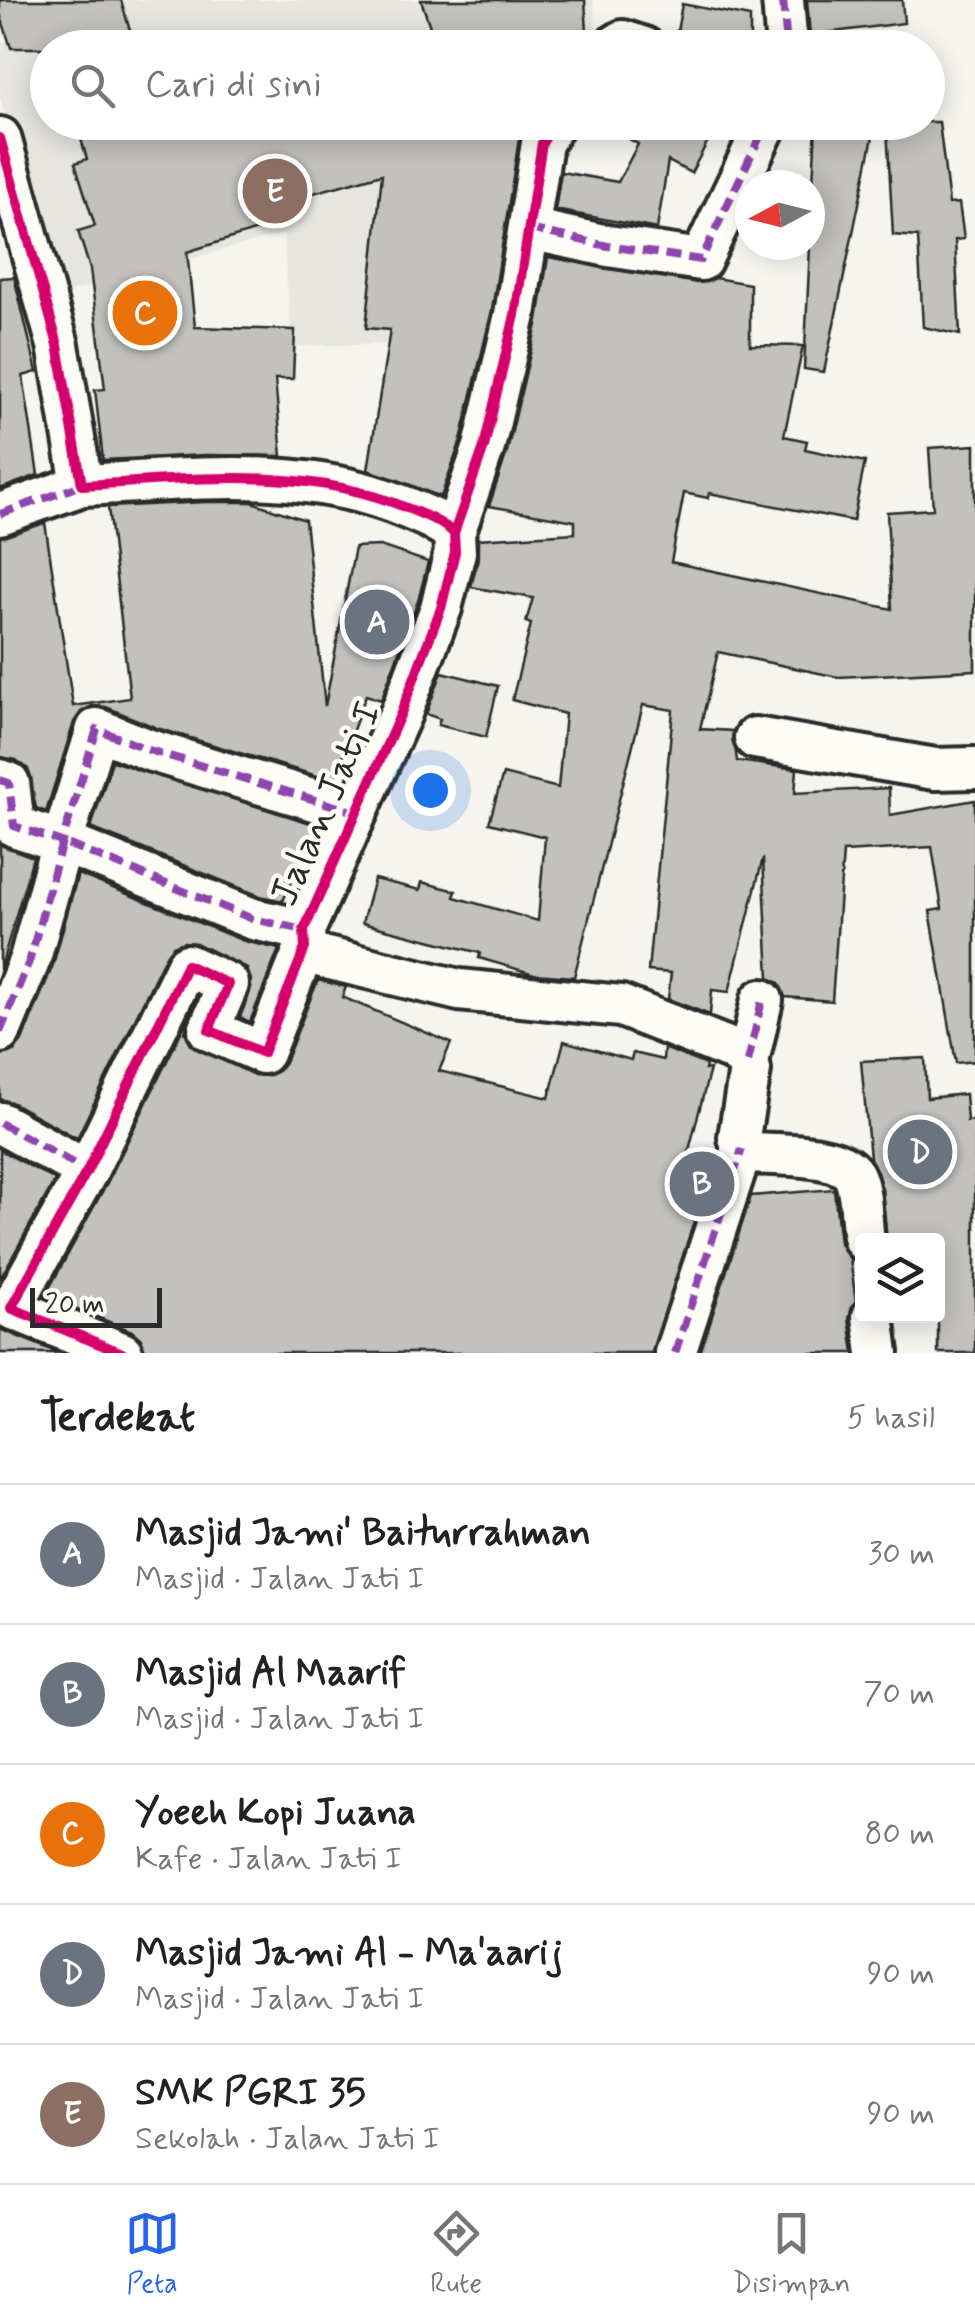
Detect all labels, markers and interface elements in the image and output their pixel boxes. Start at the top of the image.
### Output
search box [30,30,945,140]
icon: search [65,58,120,113]
text: Cari di sini [145,61,322,110]
pin: E [242,154,308,228]
north arrow [735,170,825,260]
pin: C [112,276,178,350]
pin: A [344,584,410,660]
street label: Jalan Jati I [259,694,395,914]
your location [405,765,456,816]
pin: D [888,1114,952,1190]
pin: B [670,1146,734,1222]
map controls [855,1233,945,1323]
button: layers [855,1233,945,1323]
scale bar [30,1283,162,1328]
text: 20 m [45,1287,105,1324]
text: Terdekat [40,1391,195,1446]
text: 5 hasil [847,1397,935,1439]
text: Masjid Jami' Baiturrahman [135,1509,591,1558]
text: A [62,1533,83,1575]
text: 30 m [868,1533,935,1575]
text: Masjid · Jalan Jati I [135,1558,424,1600]
text: Masjid Al Maarif [135,1649,406,1698]
text: B [62,1673,83,1715]
text: 70 m [863,1673,935,1715]
text: Masjid · Jalan Jati I [135,1698,424,1740]
text: Yoeeh Kopi Juana [135,1789,416,1838]
text: C [61,1813,84,1855]
text: 80 m [865,1813,935,1855]
text: Kafe · Jalan Jati I [135,1838,402,1880]
text: Masjid Jami Al - Ma'aarij [135,1929,563,1978]
text: D [61,1953,84,1995]
text: 90 m [867,1953,935,1995]
text: Masjid · Jalan Jati I [135,1978,424,2020]
text: SMK PGRI 35 [135,2069,366,2118]
text: E [63,2093,82,2135]
text: 90 m [867,2093,935,2135]
text: Sekolah · Jalan Jati I [135,2118,440,2160]
tab: Peta [125,2206,180,2303]
tab: Rute [429,2206,484,2303]
tab: Disimpan [733,2206,850,2303]

